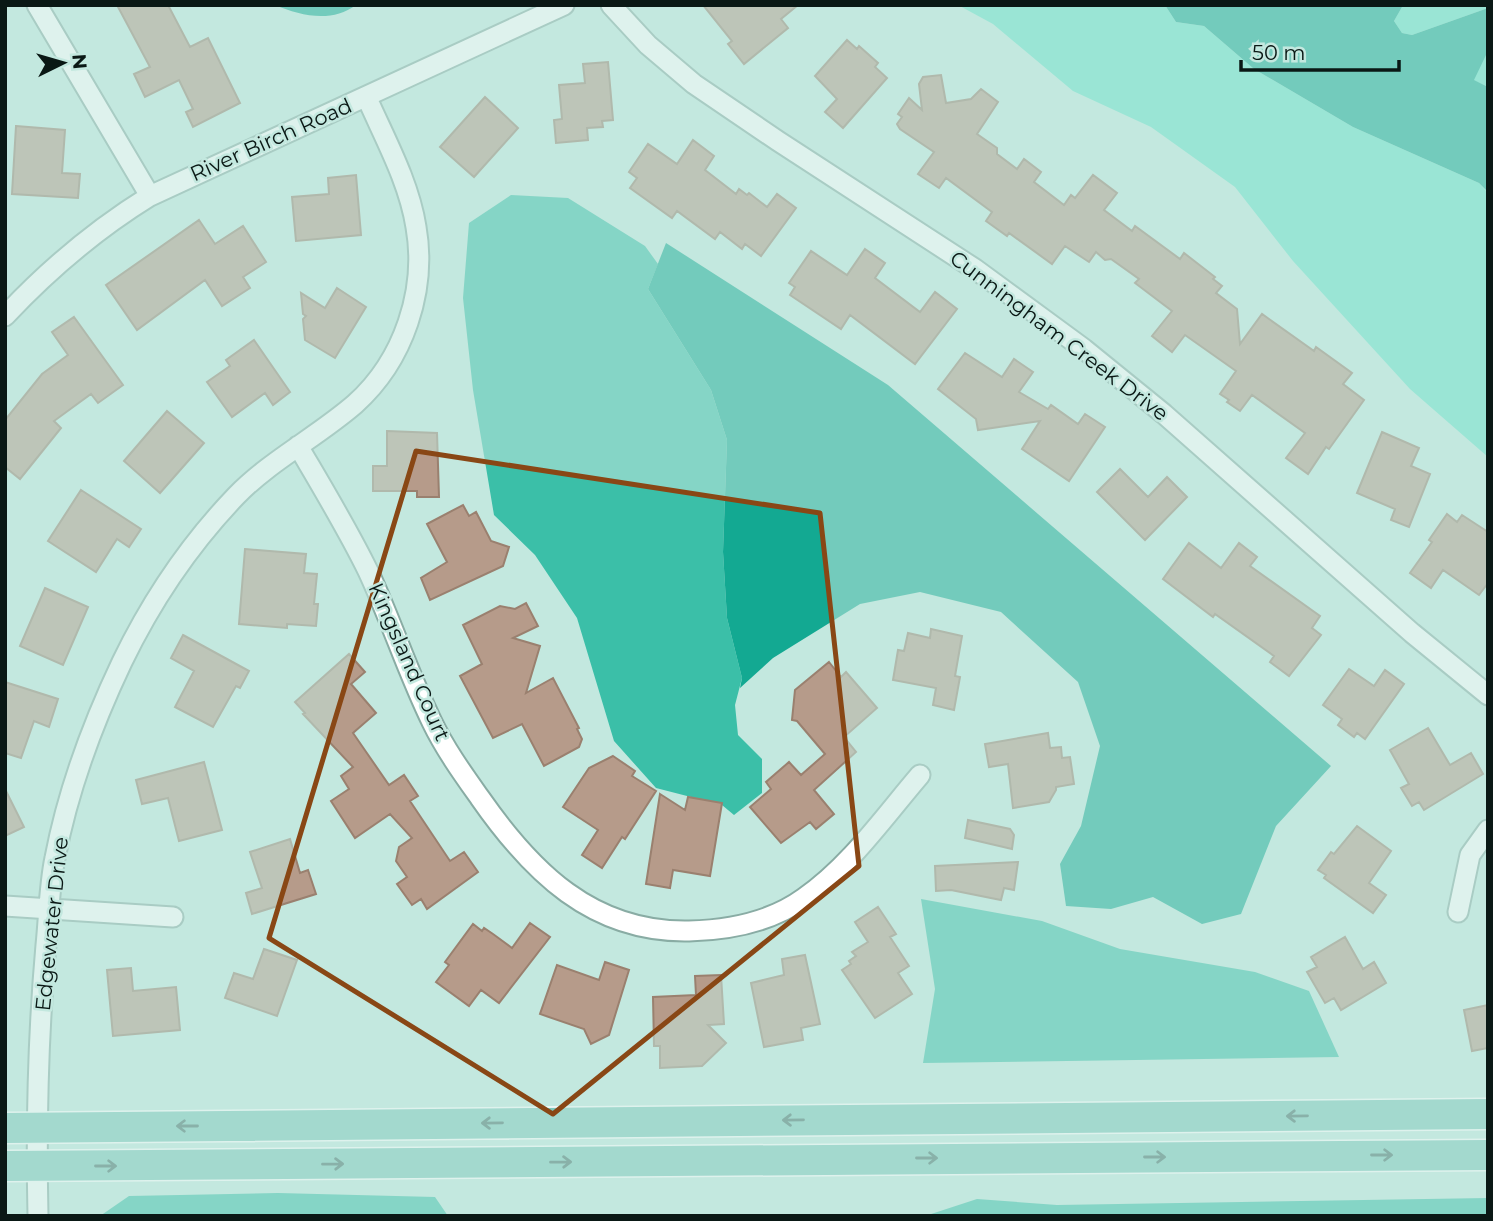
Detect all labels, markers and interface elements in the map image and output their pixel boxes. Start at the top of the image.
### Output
north arrow [28,28,98,98]
scale bar [1241,28,1398,72]
text: 50 m [1252,40,1306,65]
text: N [67,53,92,70]
street label: River Birch Road [186,93,356,186]
street label: Cunningham Creek Drive [945,245,1173,426]
street label: Kingsland Court [363,579,456,745]
street label: Edgewater Drive [30,836,73,1012]
one-way arrow [1286,1109,1309,1122]
one-way arrow [782,1113,805,1127]
one-way arrow [481,1116,504,1130]
one-way arrow [176,1119,199,1133]
one-way arrow [1370,1149,1393,1162]
one-way arrow [1143,1150,1166,1164]
one-way arrow [915,1151,938,1165]
one-way arrow [549,1155,572,1169]
one-way arrow [321,1157,344,1171]
one-way arrow [94,1159,117,1173]

